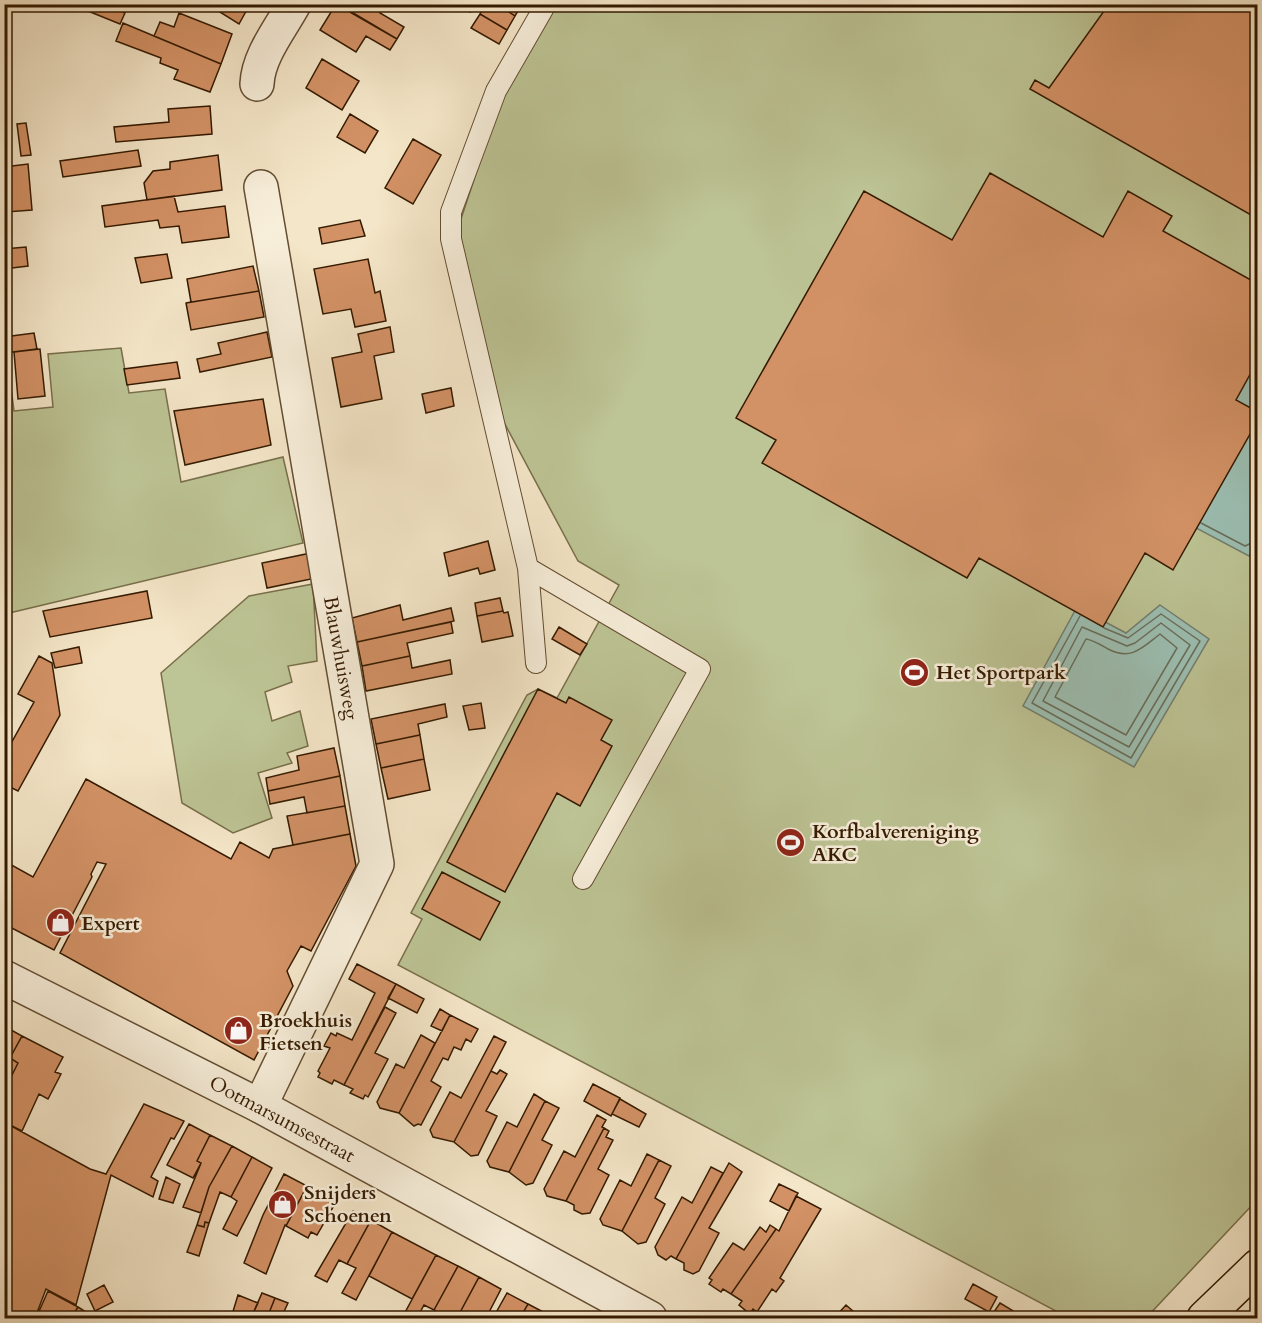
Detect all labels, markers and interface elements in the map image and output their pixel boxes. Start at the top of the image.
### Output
street label: Blauwhuisweg [317,594,365,723]
sports icon: Het Sportpark [899,656,931,688]
place label: Het Sportpark [936,659,1067,686]
place label: Korfbalvereniging AKC [812,818,979,868]
sports icon: Korfbalvereniging AKC [775,826,807,858]
shop icon: Expert [44,907,76,939]
place label: Expert [81,910,140,937]
place label: Broekhuis Fietsen [259,1007,352,1057]
shop icon: Broekhuis Fietsen [222,1015,254,1047]
street label: Ootmarsumsestraat [204,1069,360,1169]
place label: Snijders Schoenen [304,1179,392,1229]
shop icon: Snijders Schoenen [267,1188,299,1220]

